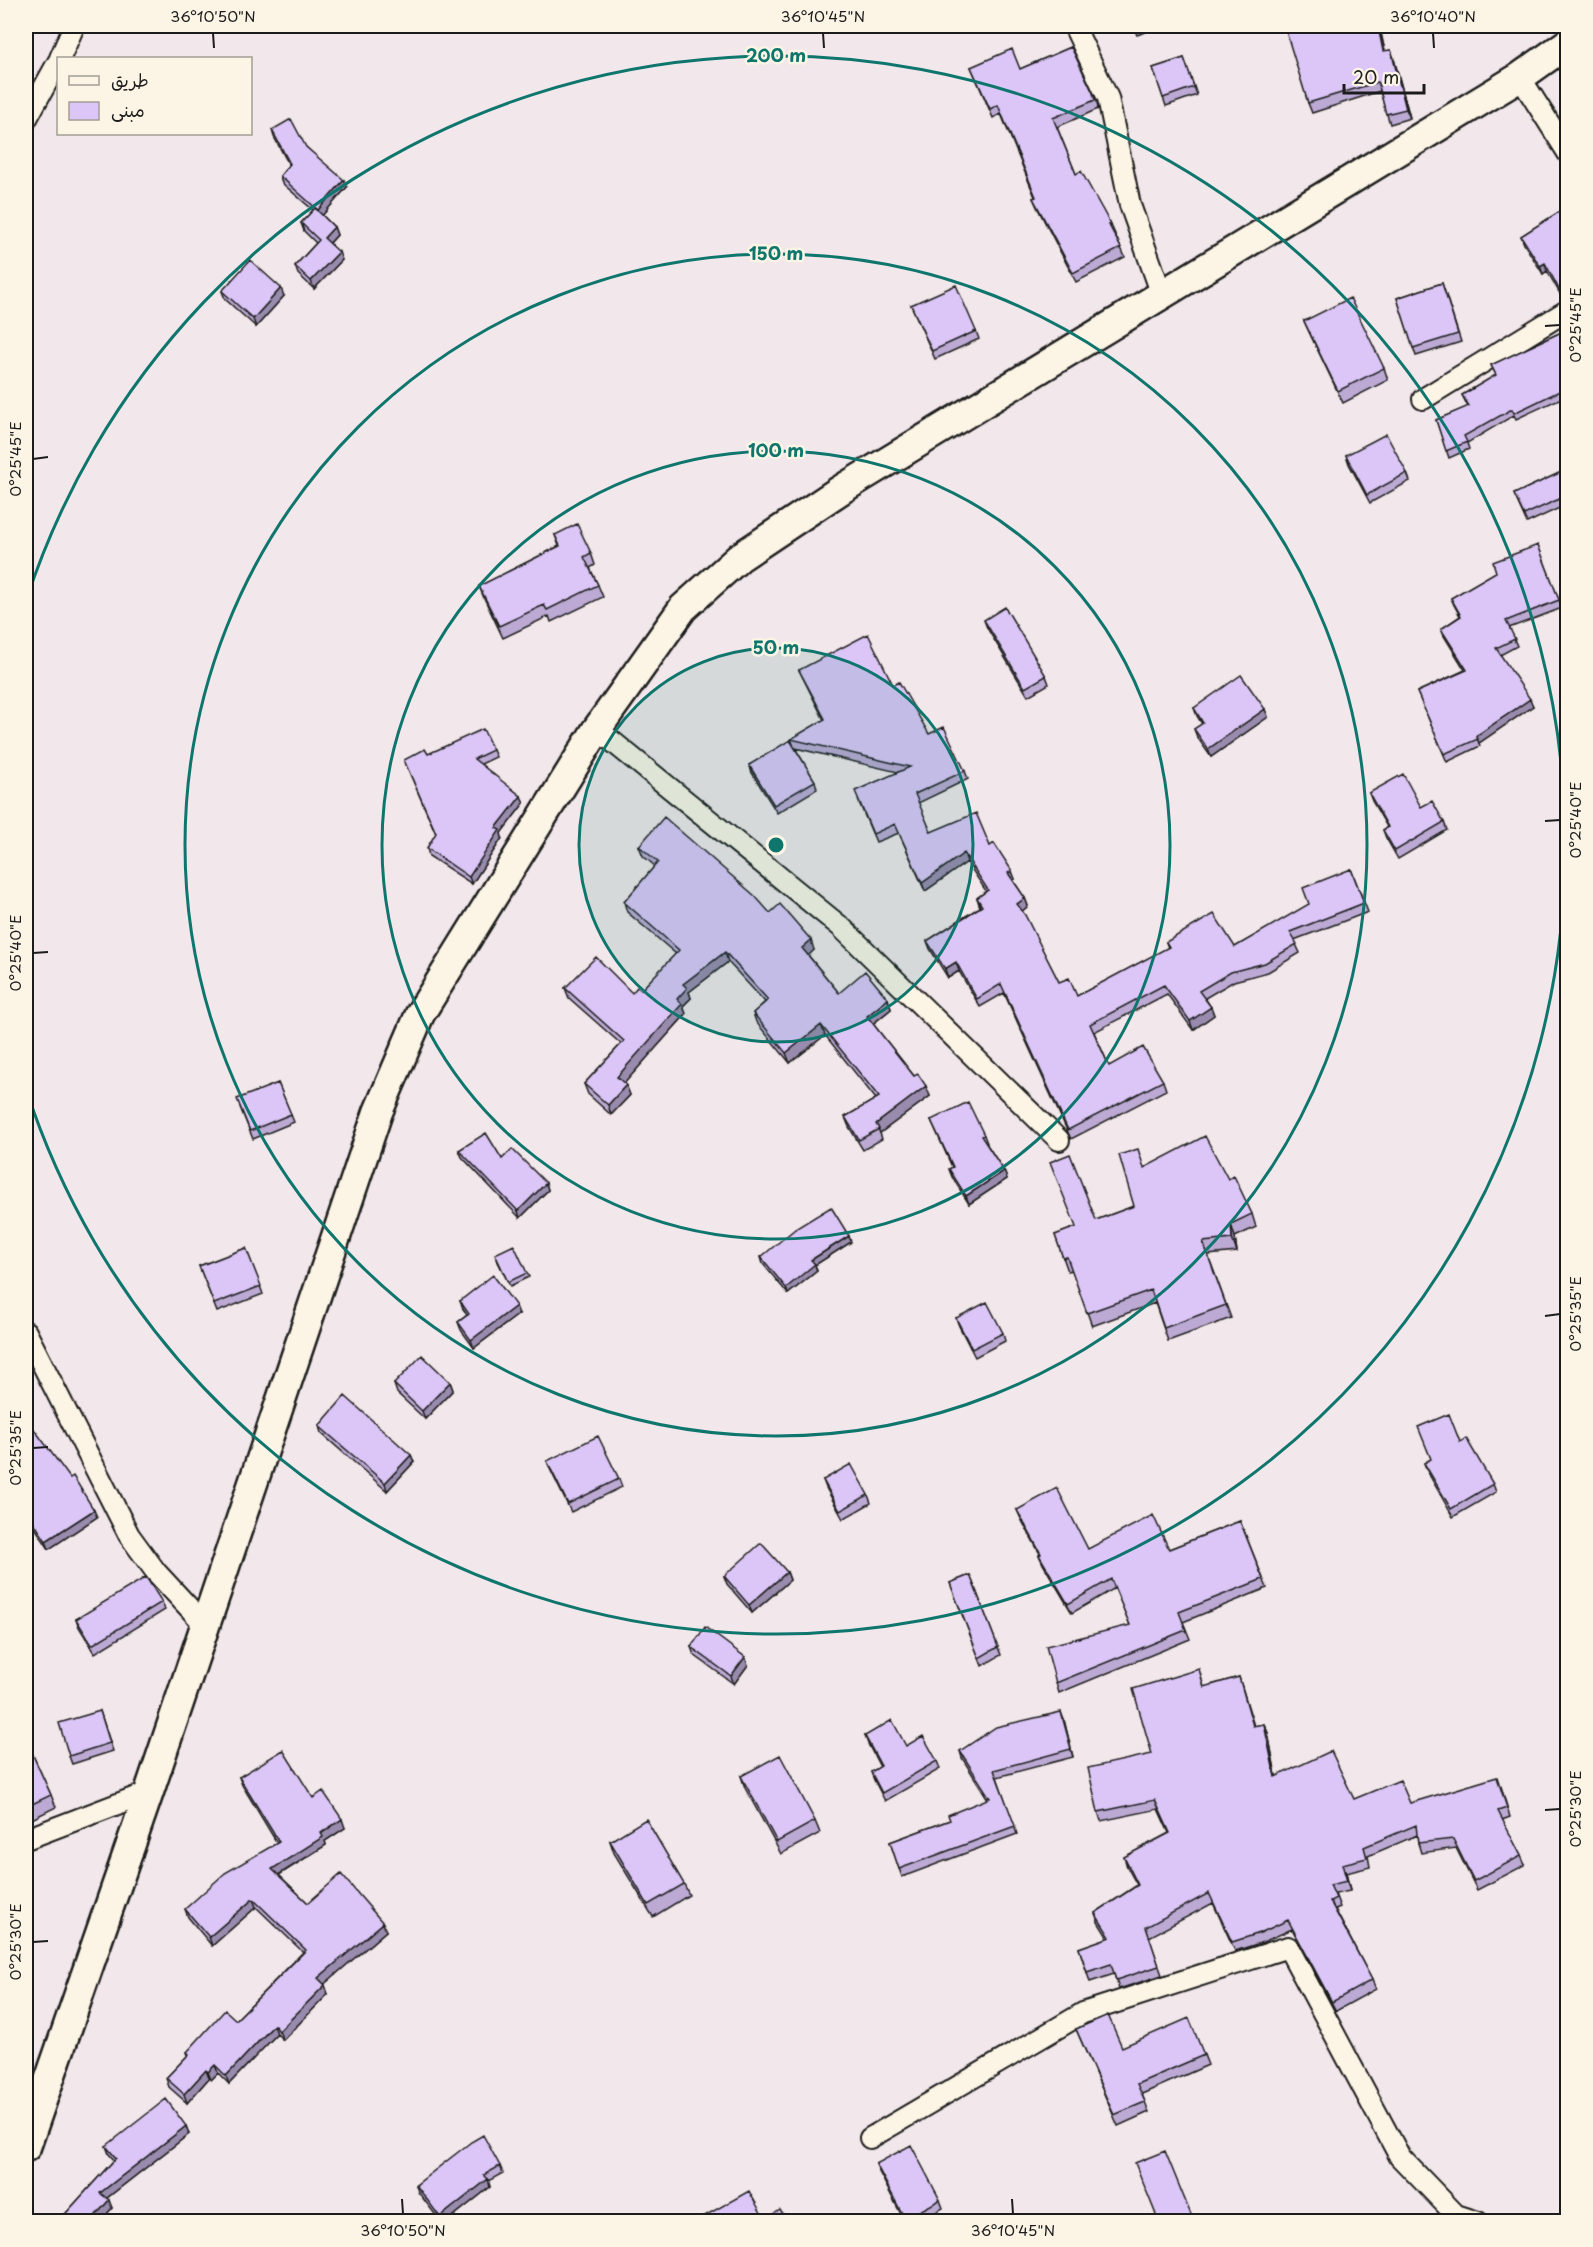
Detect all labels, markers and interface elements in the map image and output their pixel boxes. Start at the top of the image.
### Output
text: 36°10'50"N [170,4,256,27]
text: 36°10'45"N [781,4,865,27]
text: 36°10'40"N [1390,4,1476,27]
text: 200 m [746,41,806,68]
legend [57,57,252,135]
scale bar [1344,57,1424,95]
text: 20 m [1353,63,1399,90]
text: طريق [111,66,149,93]
text: مبنى [111,96,145,123]
text: 150 m [749,239,803,266]
text: 0°25'45"E [1563,287,1586,363]
text: 0°25'45"E [3,421,26,497]
text: 100 m [748,436,804,463]
text: 50 m [753,633,799,660]
text: 0°25'40"E [1563,782,1586,858]
centre of rings [766,835,786,855]
text: 0°25'40"E [3,915,26,991]
text: 0°25'35"E [1563,1276,1586,1352]
text: 0°25'35"E [3,1410,26,1486]
text: 0°25'30"E [1563,1770,1586,1848]
text: 0°25'30"E [3,1903,26,1981]
text: 36°10'50"N [360,2218,446,2241]
text: 36°10'45"N [971,2218,1055,2241]

